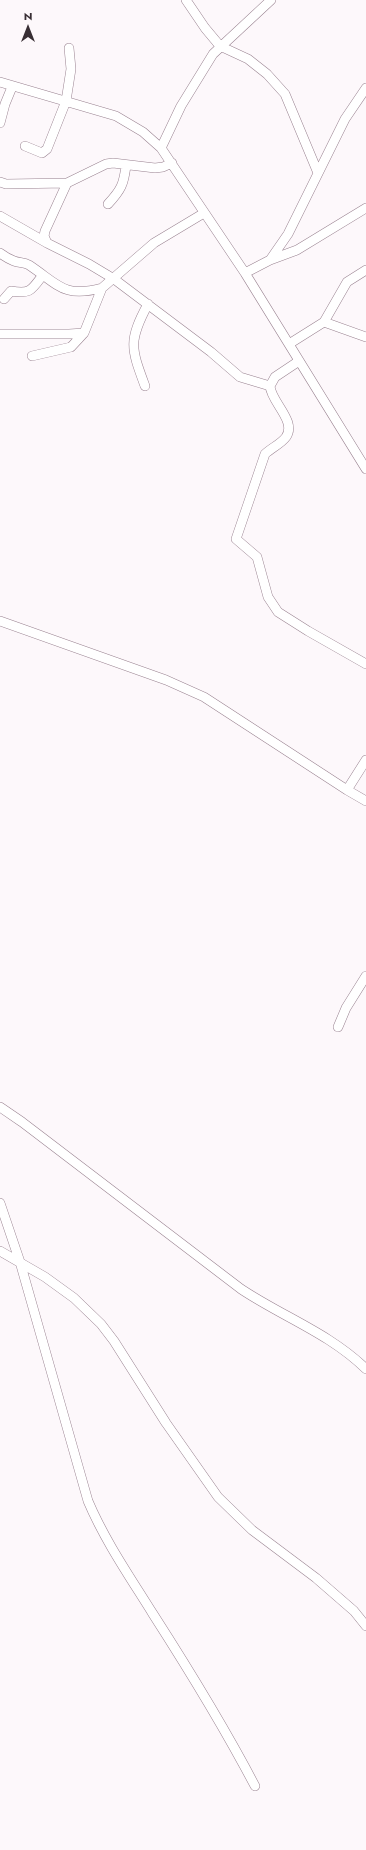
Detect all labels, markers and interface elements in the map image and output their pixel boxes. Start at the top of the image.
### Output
north arrow [8,8,48,48]
text: N [24,8,32,24]

